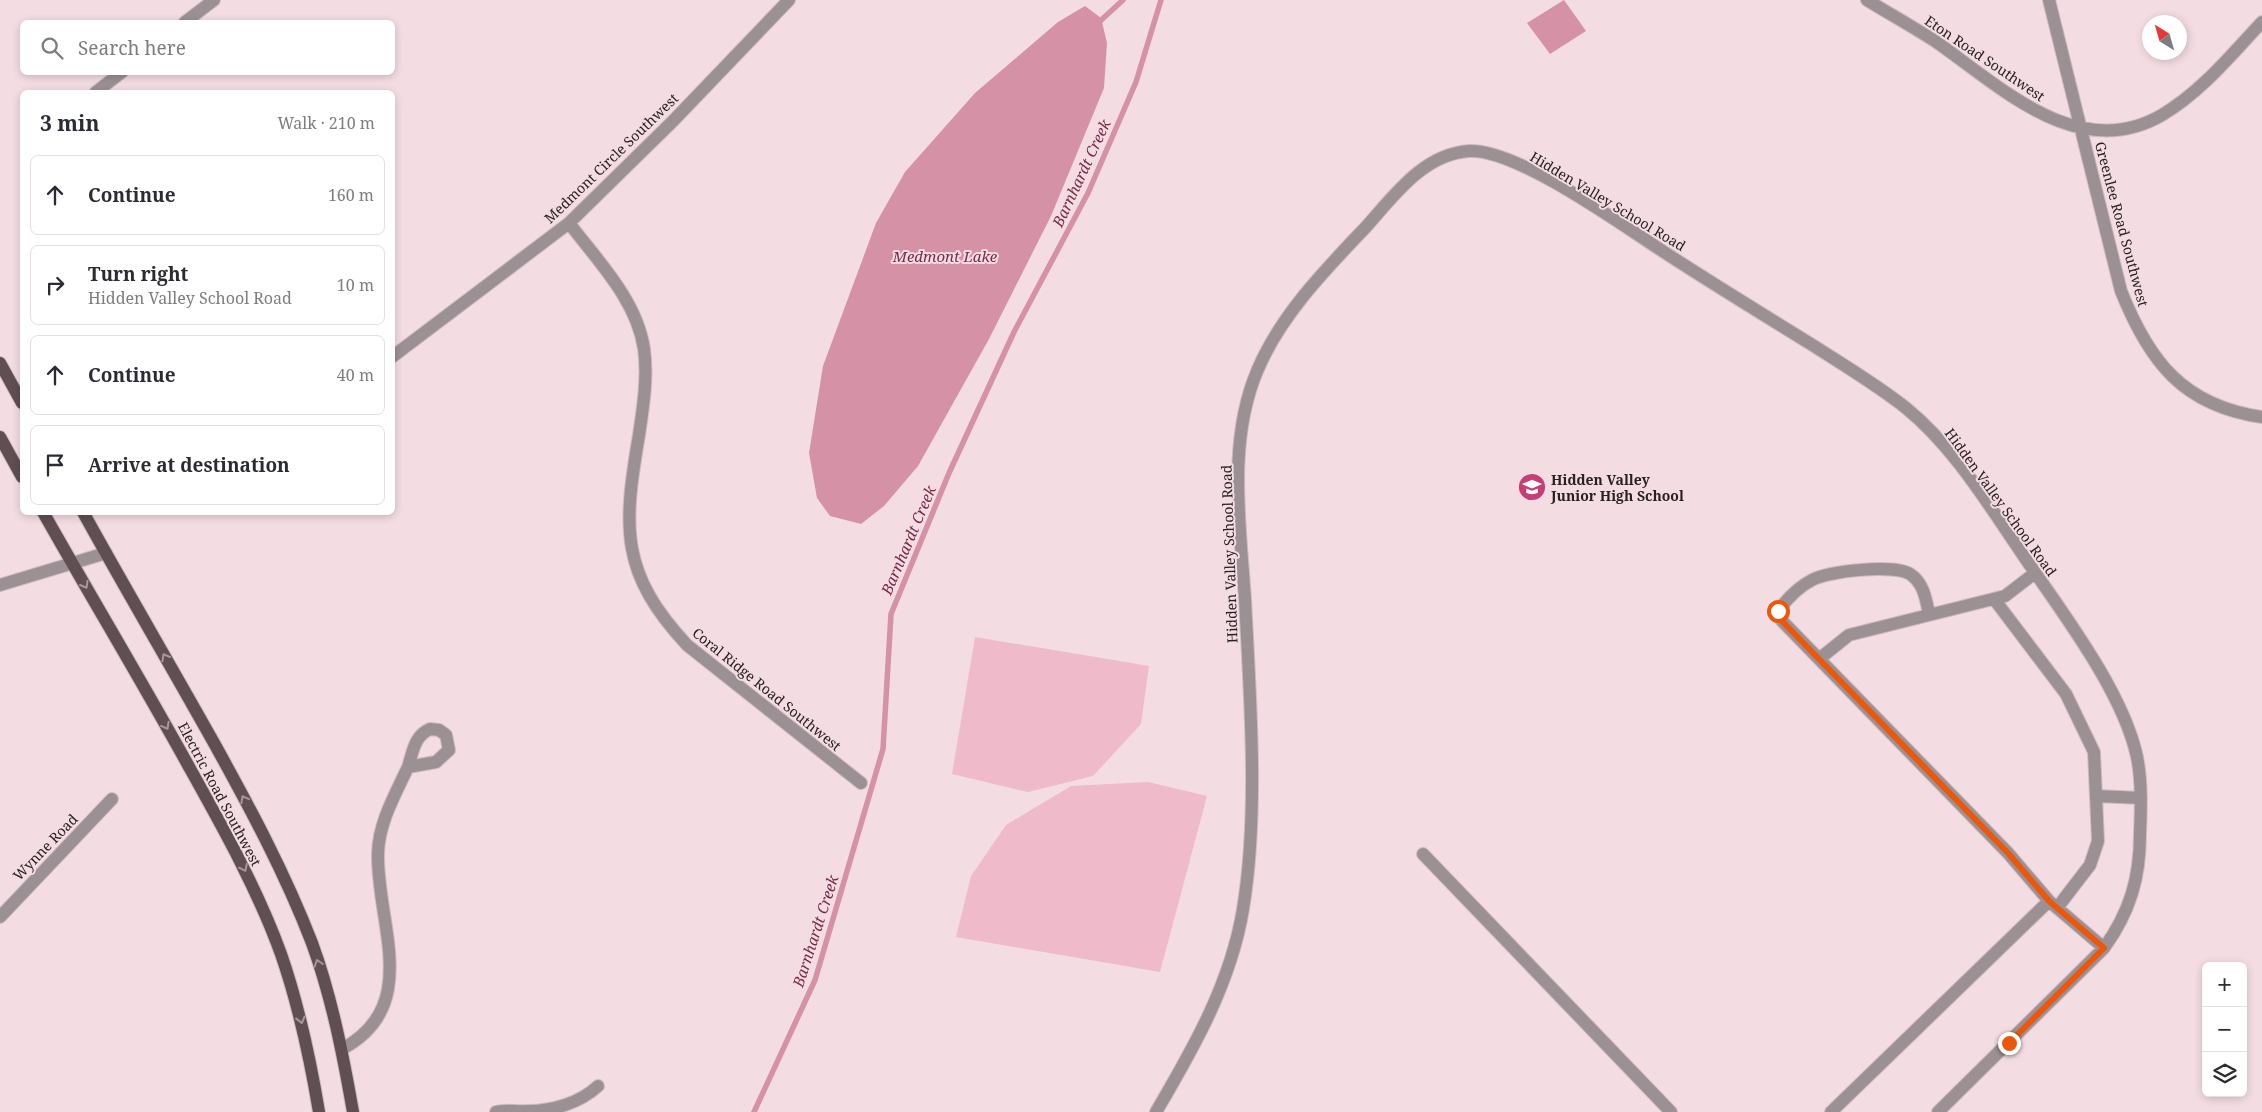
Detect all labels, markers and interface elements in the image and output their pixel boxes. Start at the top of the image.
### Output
street label: Eton Road Southwest [1921,11,2049,105]
north arrow [2142,15,2187,60]
search box [20,20,395,75]
icon: search [38,34,66,62]
text: Search here [78,35,186,61]
street label: Medmont Circle Southwest [540,89,682,227]
text: 3 min [40,109,99,137]
text: Walk · 210 m [278,112,375,134]
water label: Barnhardt Creek [1047,116,1115,231]
street label: Greenlee Road Southwest [2091,139,2153,309]
street label: Hidden Valley School Road [1527,147,1690,255]
icon: ahead [41,181,69,209]
text: Continue [88,182,176,208]
text: 160 m [328,184,374,206]
water label: Medmont Lake [892,246,998,266]
text: Turn right [88,261,188,287]
icon: right [41,271,69,299]
text: 10 m [337,274,374,296]
text: Hidden Valley School Road [88,287,292,309]
icon: ahead [41,361,69,389]
text: Continue [88,362,176,388]
text: 40 m [337,364,374,386]
street label: Hidden Valley School Road [1941,424,2061,580]
icon: arrive [41,451,69,479]
text: Arrive at destination [88,452,290,478]
street label: Hidden Valley School Road [1216,464,1242,643]
place label: Hidden Valley Junior High School [1550,470,1684,505]
school or university icon: Hidden Valley Junior High School [1517,472,1547,502]
water label: Barnhardt Creek [876,482,940,598]
one-way arrow [78,580,88,589]
route start [1767,600,1790,623]
street label: Coral Ridge Road Southwest [689,623,845,755]
one-way arrow [161,653,171,662]
street label: Electric Road Southwest [174,719,266,869]
one-way arrow [160,720,170,729]
one-way arrow [241,795,251,804]
street label: Wynne Road [8,809,82,884]
one-way arrow [238,863,248,872]
water label: Barnhardt Creek [787,872,843,990]
one-way arrow [314,959,324,967]
map controls [2202,962,2247,1097]
button: + [2202,962,2247,1007]
button: − [2202,1007,2247,1052]
one-way arrow [295,1016,305,1024]
route end [1998,1032,2021,1055]
button: layers [2202,1052,2247,1097]

